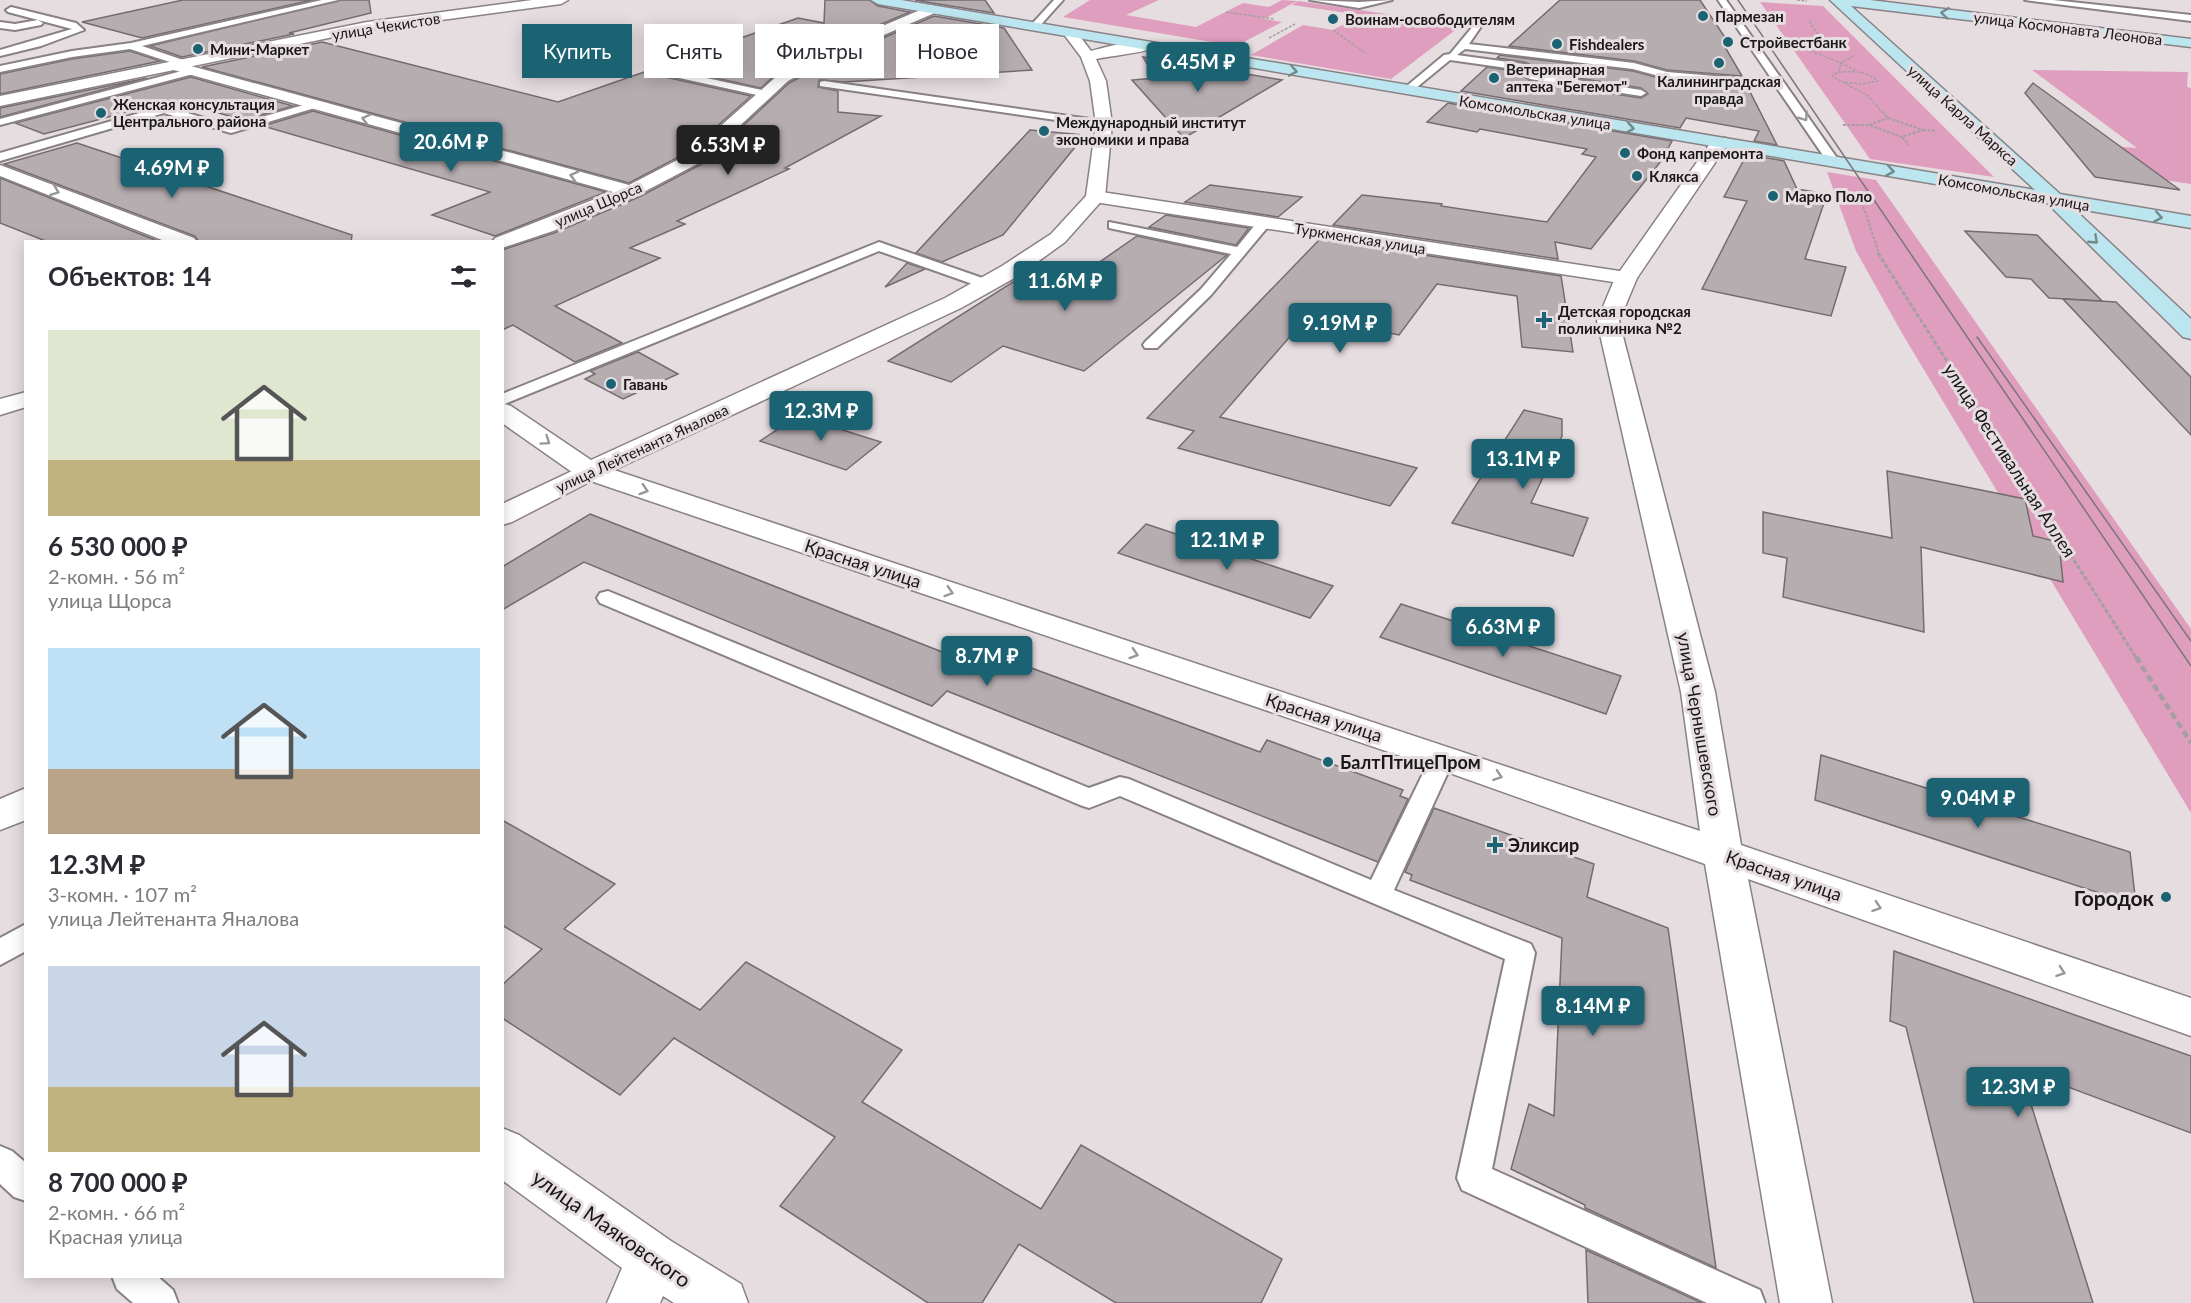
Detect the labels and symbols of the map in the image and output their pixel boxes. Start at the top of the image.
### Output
place label: Пармезан [1715,7,1784,25]
one-way arrow [1941,7,1950,20]
street label: улица Космонавта Леонова [1973,7,2163,49]
street label: улица Чекистов [331,9,441,43]
marker: Пармезан [1696,9,1710,23]
place label: Воинам-освободителям [1345,10,1515,28]
marker: Воинам-освободителям [1326,12,1340,26]
place label: Стройвестбанк [1740,33,1848,51]
place label: Fishdealers [1569,35,1645,53]
marker: Стройвестбанк [1721,35,1735,49]
marker: Fishdealers [1550,37,1564,51]
place label: Мини-Маркет [210,40,310,58]
marker: Мини-Маркет [191,42,205,56]
pin: 6.45M ₽ [1143,42,1253,93]
marker: Калининградская правда [1712,56,1726,70]
place label: Ветеринарная аптека "Бегемот" [1506,60,1627,95]
street label: улица Карла Маркса [1904,61,2022,169]
one-way arrow [1288,64,1298,77]
marker: Ветеринарная аптека "Бегемот" [1487,71,1501,85]
place label: Калининградская правда [1657,72,1781,107]
street label: Комсомольская улица [1458,91,1612,133]
place label: Женская консультация Центрального района [113,95,275,130]
marker: Женская консультация Центрального района [94,106,108,120]
one-way arrow [1797,110,1808,121]
place label: Международный институт экономики и права [1056,113,1246,148]
one-way arrow [361,114,372,126]
one-way arrow [1626,121,1635,133]
pin: 20.6M ₽ [396,122,506,173]
marker: Международный институт экономики и права [1037,124,1051,138]
pin: 6.53M ₽ [673,125,783,176]
place label: Фонд капремонта [1637,144,1763,162]
marker: Фонд капремонта [1618,146,1632,160]
pin: 4.69M ₽ [117,148,227,199]
one-way arrow [1885,164,1895,177]
place label: Клякса [1649,167,1699,185]
marker: Клякса [1630,169,1644,183]
street label: Комсомольская улица [1937,170,2091,214]
one-way arrow [569,171,580,183]
street label: улица Щорса [552,178,644,230]
one-way arrow [49,183,59,196]
place label: Марко Поло [1785,187,1873,205]
marker: Марко Поло [1766,189,1780,203]
one-way arrow [2154,210,2163,222]
street label: Туркменская улица [1293,219,1427,257]
one-way arrow [2087,233,2098,244]
pin: 11.6M ₽ [1010,261,1120,312]
place label: Детская городская поликлиника №2 [1558,302,1691,337]
pin: 9.19M ₽ [1285,303,1395,354]
marker: Детская городская поликлиника №2 [1535,311,1553,329]
street label: улица Фестивальная Аллея [1939,359,2081,561]
place label: Гавань [623,375,668,393]
marker: Гавань [604,377,618,391]
pin: 12.3M ₽ [766,391,876,442]
street label: улица Лейтенанта Яналова [553,400,731,496]
one-way arrow [539,434,550,445]
pin: 13.1M ₽ [1468,439,1578,490]
one-way arrow [638,483,649,495]
pin: 12.1M ₽ [1172,520,1282,571]
street label: Красная улица [802,534,924,592]
one-way arrow [943,584,954,597]
pin: 6.63M ₽ [1448,607,1558,658]
street label: улица Чернышевского [1673,630,1727,818]
pin: 8.7M ₽ [938,636,1036,687]
one-way arrow [1128,646,1139,659]
street label: Красная улица [1263,688,1385,746]
place label: БалтПтицеПром [1340,751,1481,773]
marker: БалтПтицеПром [1321,755,1335,769]
one-way arrow [1492,769,1503,781]
pin: 9.04M ₽ [1923,778,2033,829]
place label: Эликсир [1508,834,1579,856]
marker: Эликсир [1486,836,1504,854]
street label: Красная улица [1723,845,1845,905]
place label: Городок [2074,885,2155,910]
marker: Городок [2159,890,2173,904]
one-way arrow [1871,900,1882,913]
one-way arrow [2055,964,2066,977]
pin: 8.14M ₽ [1538,986,1648,1037]
pin: 12.3M ₽ [1963,1067,2073,1118]
street label: улица Маяковского [528,1164,696,1292]

